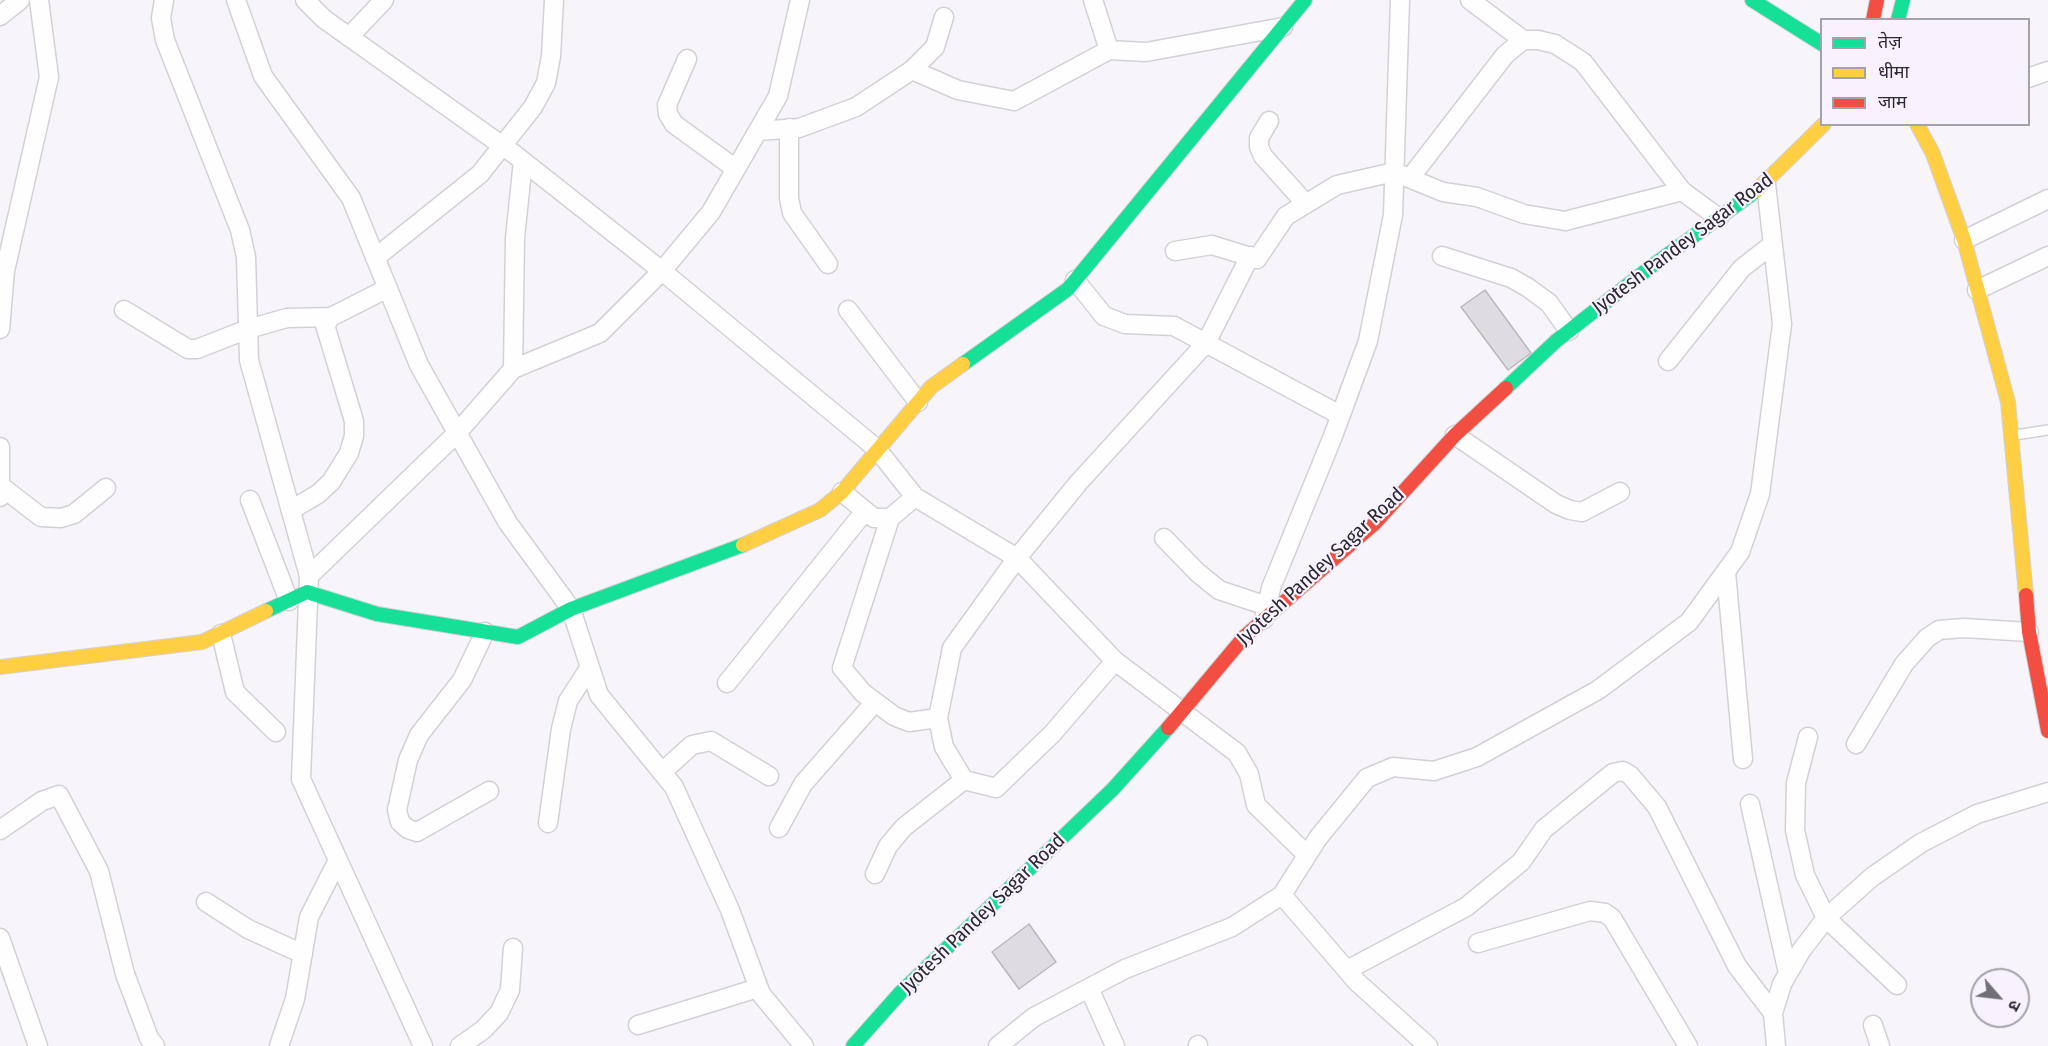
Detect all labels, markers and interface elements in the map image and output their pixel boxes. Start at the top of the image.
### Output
legend [1820,18,2030,126]
text: तेज़ [1878,31,1902,53]
text: धीमा [1878,61,1909,83]
text: जाम [1878,91,1907,113]
street label: Jyotesh Pandey Sagar Road [1588,168,1778,320]
street label: Jyotesh Pandey Sagar Road [1232,483,1410,651]
street label: Jyotesh Pandey Sagar Road [896,829,1070,999]
north arrow [1970,968,2030,1028]
text: उ [2004,997,2025,1014]

